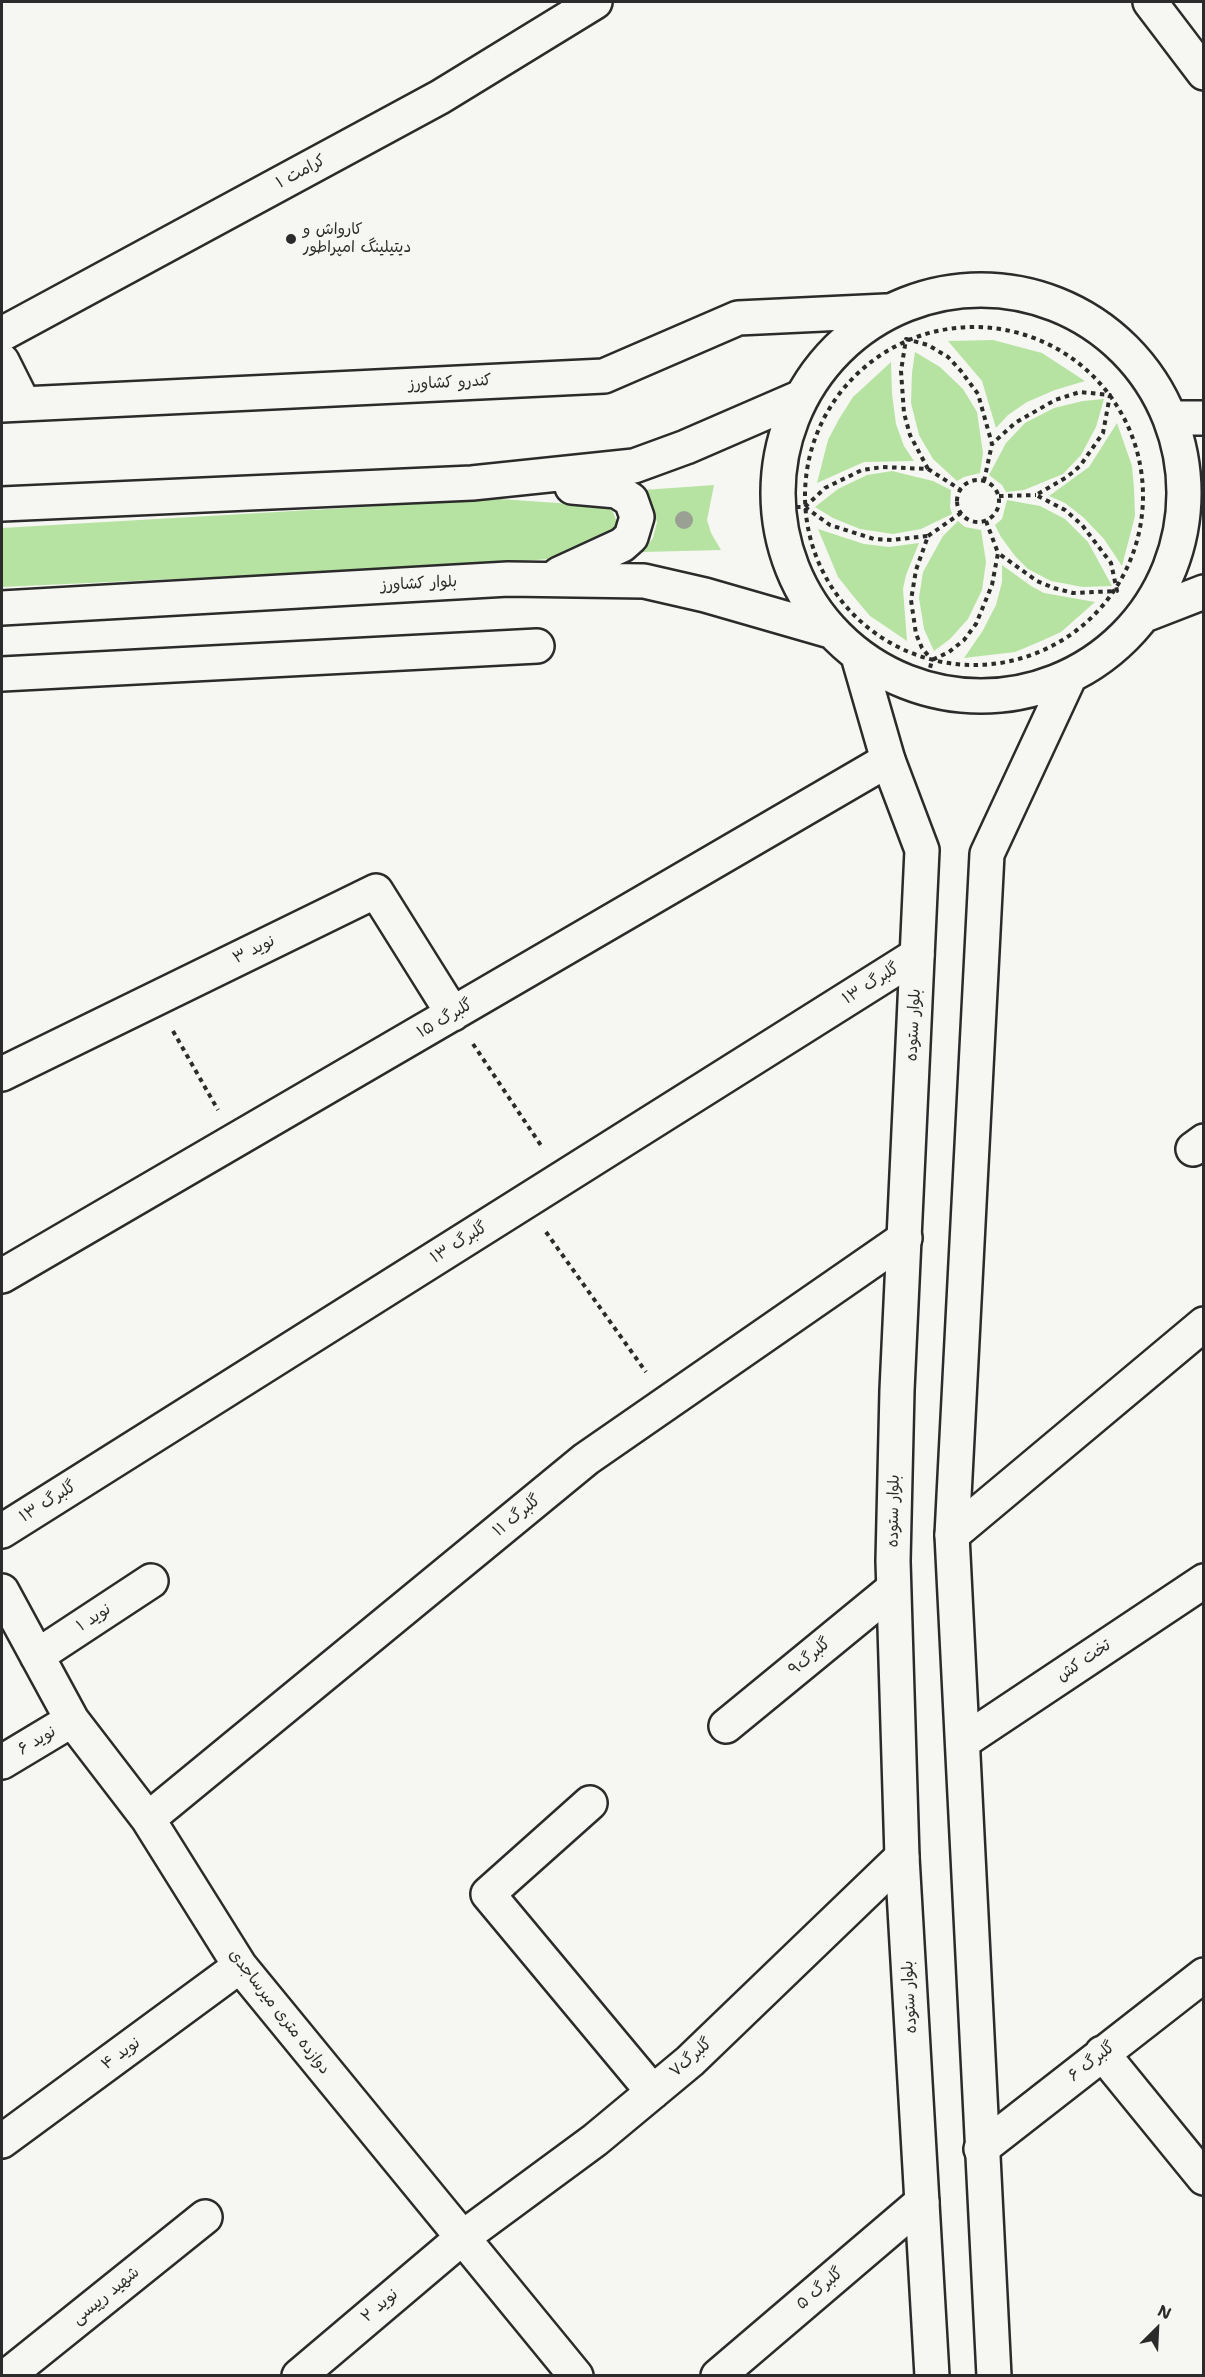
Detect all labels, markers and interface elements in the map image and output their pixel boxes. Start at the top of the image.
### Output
street label: کرامت ۱ [273,151,329,193]
place label: کارواش و دیتیلینگ امپراطور [303,220,411,258]
marker: کارواش و دیتیلینگ امپراطور [284,232,298,246]
street label: کندرو کشاورز [408,371,492,395]
street label: بلوار کشاورز [380,572,458,596]
street label: نوید ۳ [230,932,278,968]
street label: گلبرگ ۱۳ [839,959,903,1009]
street label: بلوار ستوده [903,988,925,1062]
street label: گلبرگ ۱۵ [414,995,476,1043]
street label: گلبرگ ۱۳ [427,1218,491,1268]
street label: بلوار ستوده [884,1474,904,1548]
street label: گلبرگ ۱۳ [16,1477,80,1527]
street label: گلبرگ ۱۱ [489,1491,545,1541]
street label: نوید ۱ [73,1600,115,1636]
street label: گلبرگ۹ [785,1634,835,1680]
street label: تخت کش [1053,1636,1115,1686]
street label: نوید ۶ [15,1722,59,1760]
street label: دوازده متری میرساجدی [224,1946,334,2078]
street label: بلوار ستوده [899,1960,921,2034]
street label: نوید ۴ [98,2034,144,2074]
street label: گلبرگ۷ [666,2034,716,2082]
street label: گلبرگ ۶ [1065,2038,1119,2086]
street label: شهید رپیسی [69,2263,143,2329]
street label: گلبرگ ۵ [793,2264,847,2314]
street label: نوید ۲ [358,2285,402,2327]
north arrow [1127,2299,1187,2359]
text: N [1154,2300,1175,2324]

